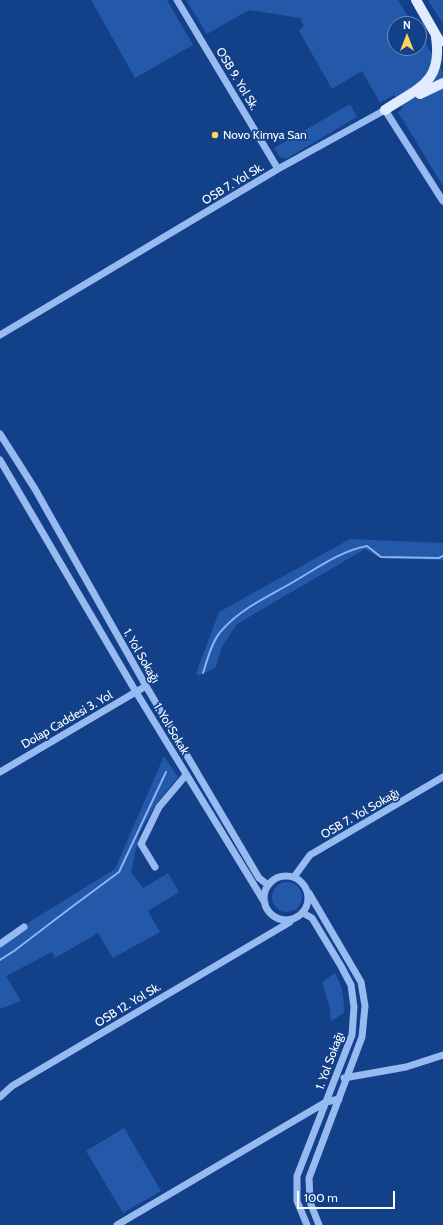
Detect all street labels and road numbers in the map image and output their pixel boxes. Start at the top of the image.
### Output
street label: OSB 9. Yol Sk. [213,45,261,113]
street label: OSB 7. Yol Sk. [199,160,267,208]
street label: 1. Yol Sokağı [120,626,162,686]
street label: Dolap Caddesi 3. Yol [19,688,115,752]
street label: 1. Yol Sokak [150,701,192,757]
street label: OSB 7. Yol Sokağı [318,786,402,842]
street label: OSB 12. Yol Sk. [92,980,164,1030]
street label: 1. Yol Sokağı [313,1030,347,1092]

